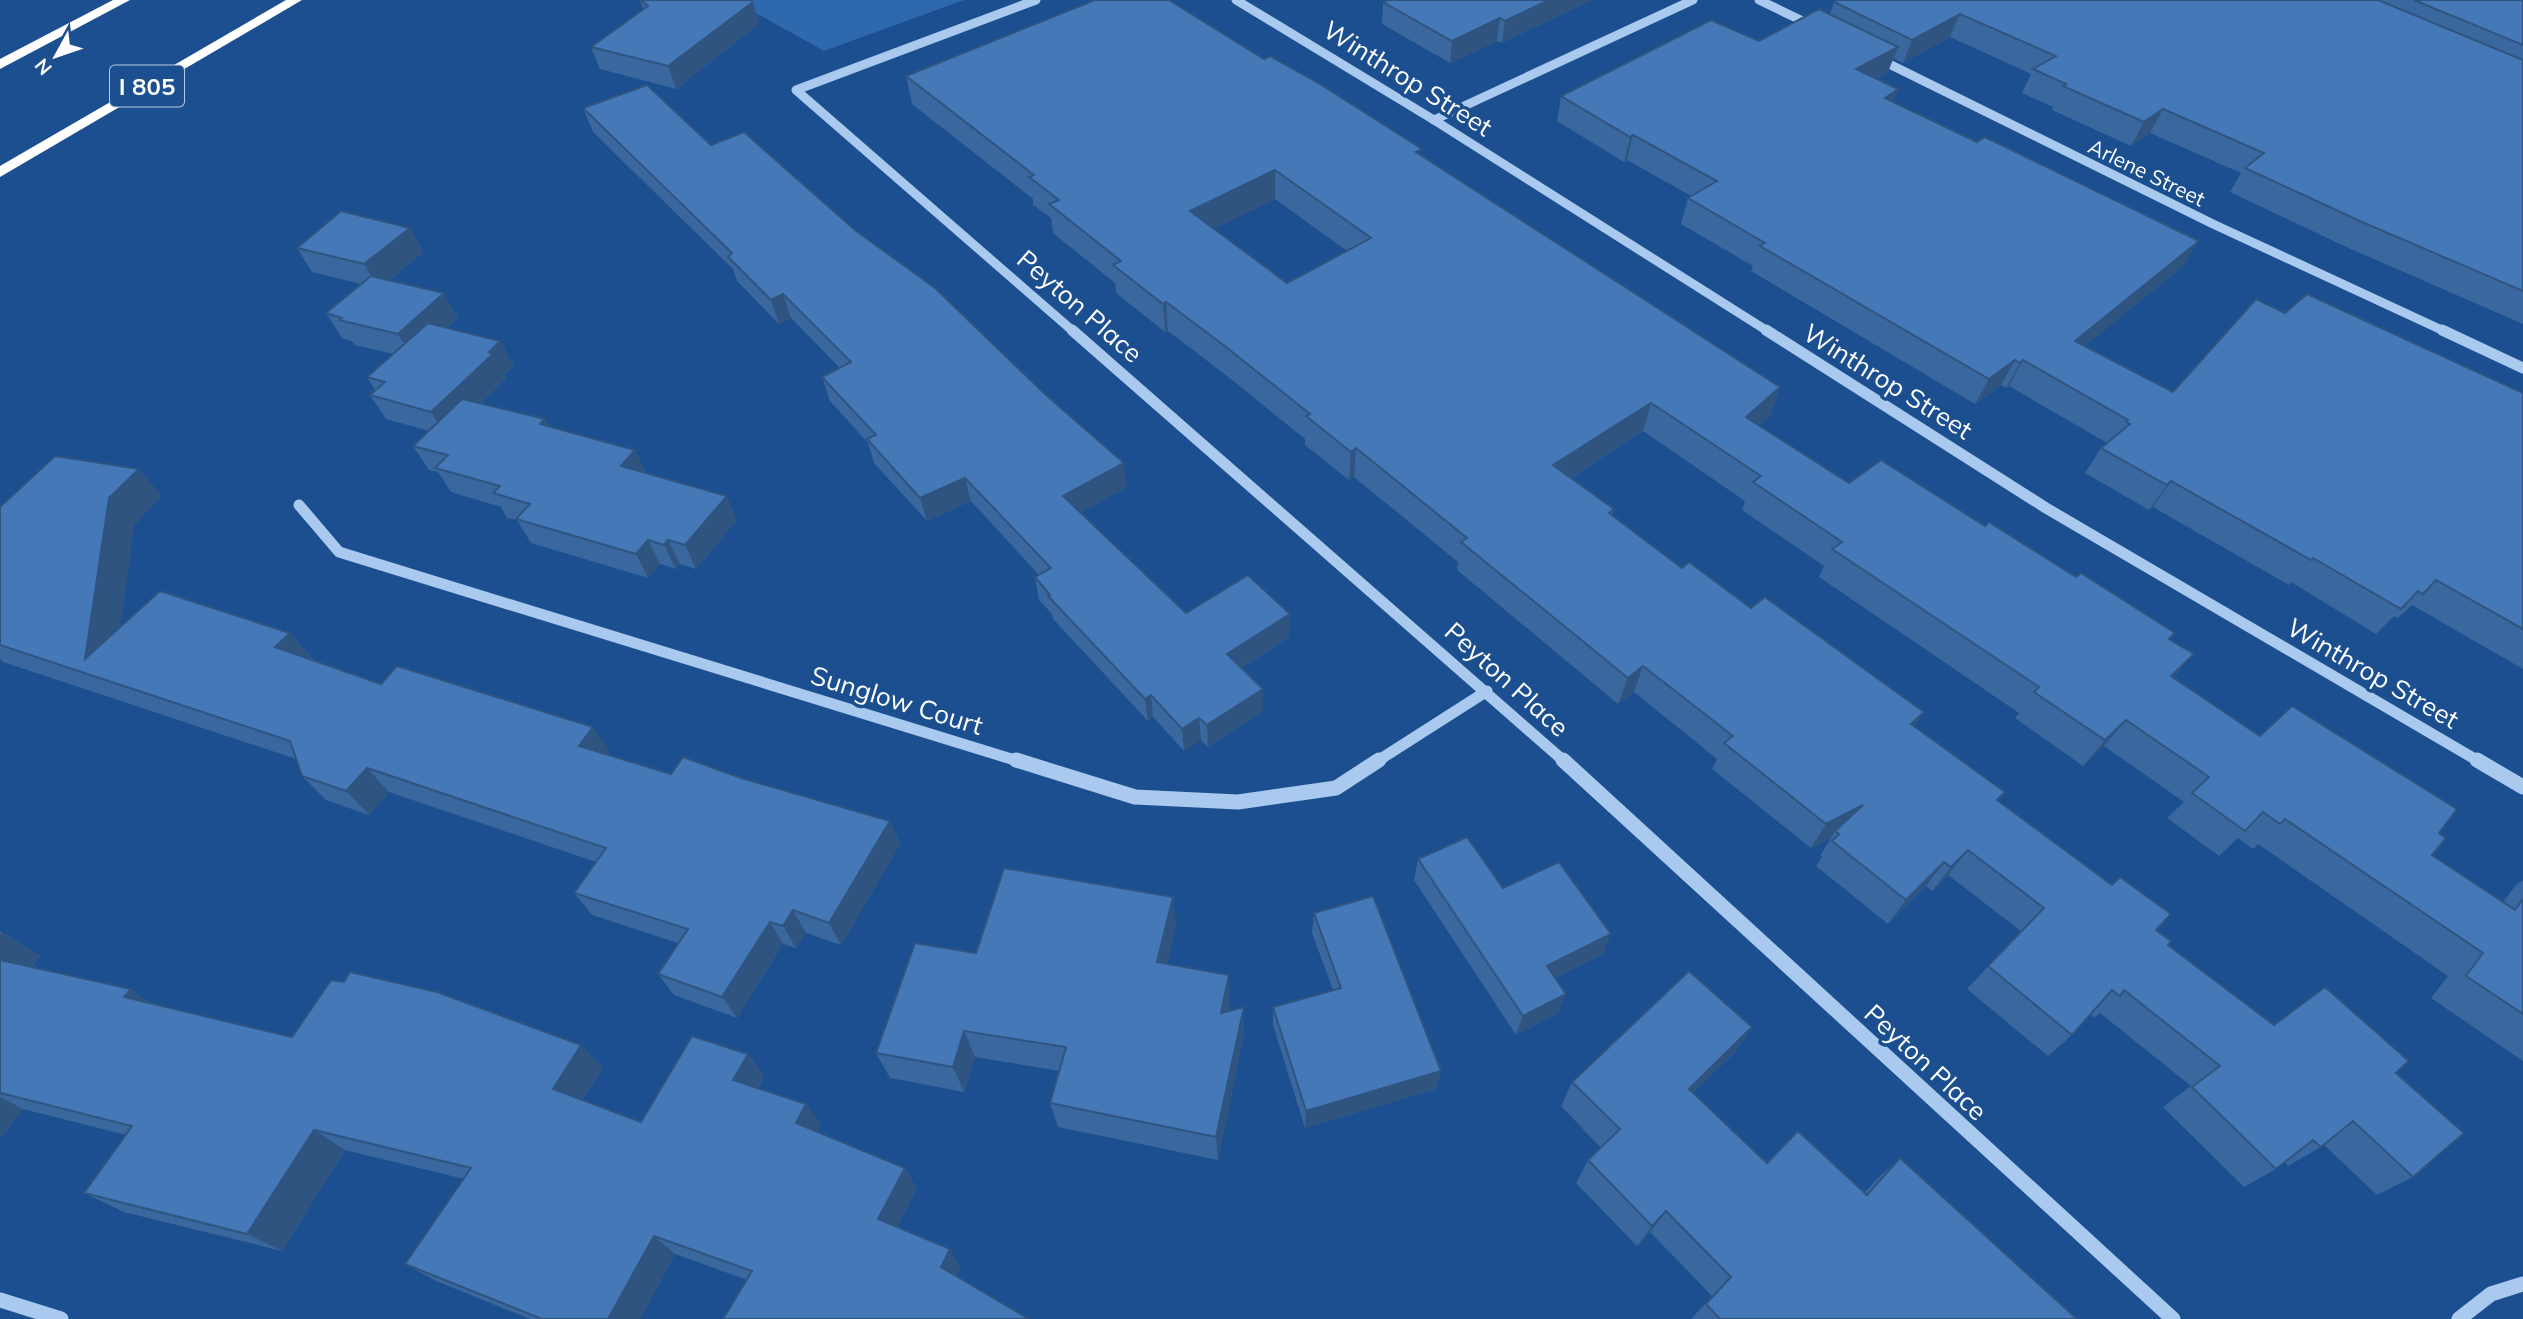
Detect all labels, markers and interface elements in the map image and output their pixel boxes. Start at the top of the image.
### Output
street label: Winthrop Street [1317,13,1499,143]
north arrow [21,21,91,91]
text: N [29,54,57,80]
road number: I 805 [110,66,184,106]
street label: Arlene Street [2084,133,2210,211]
street label: Peyton Place [1010,242,1150,370]
street label: Winthrop Street [1797,316,1979,446]
street label: Winthrop Street [2281,610,2465,736]
street label: Peyton Place [1438,615,1576,743]
street label: Sunglow Court [807,658,987,742]
street label: Peyton Place [1858,997,1994,1127]

